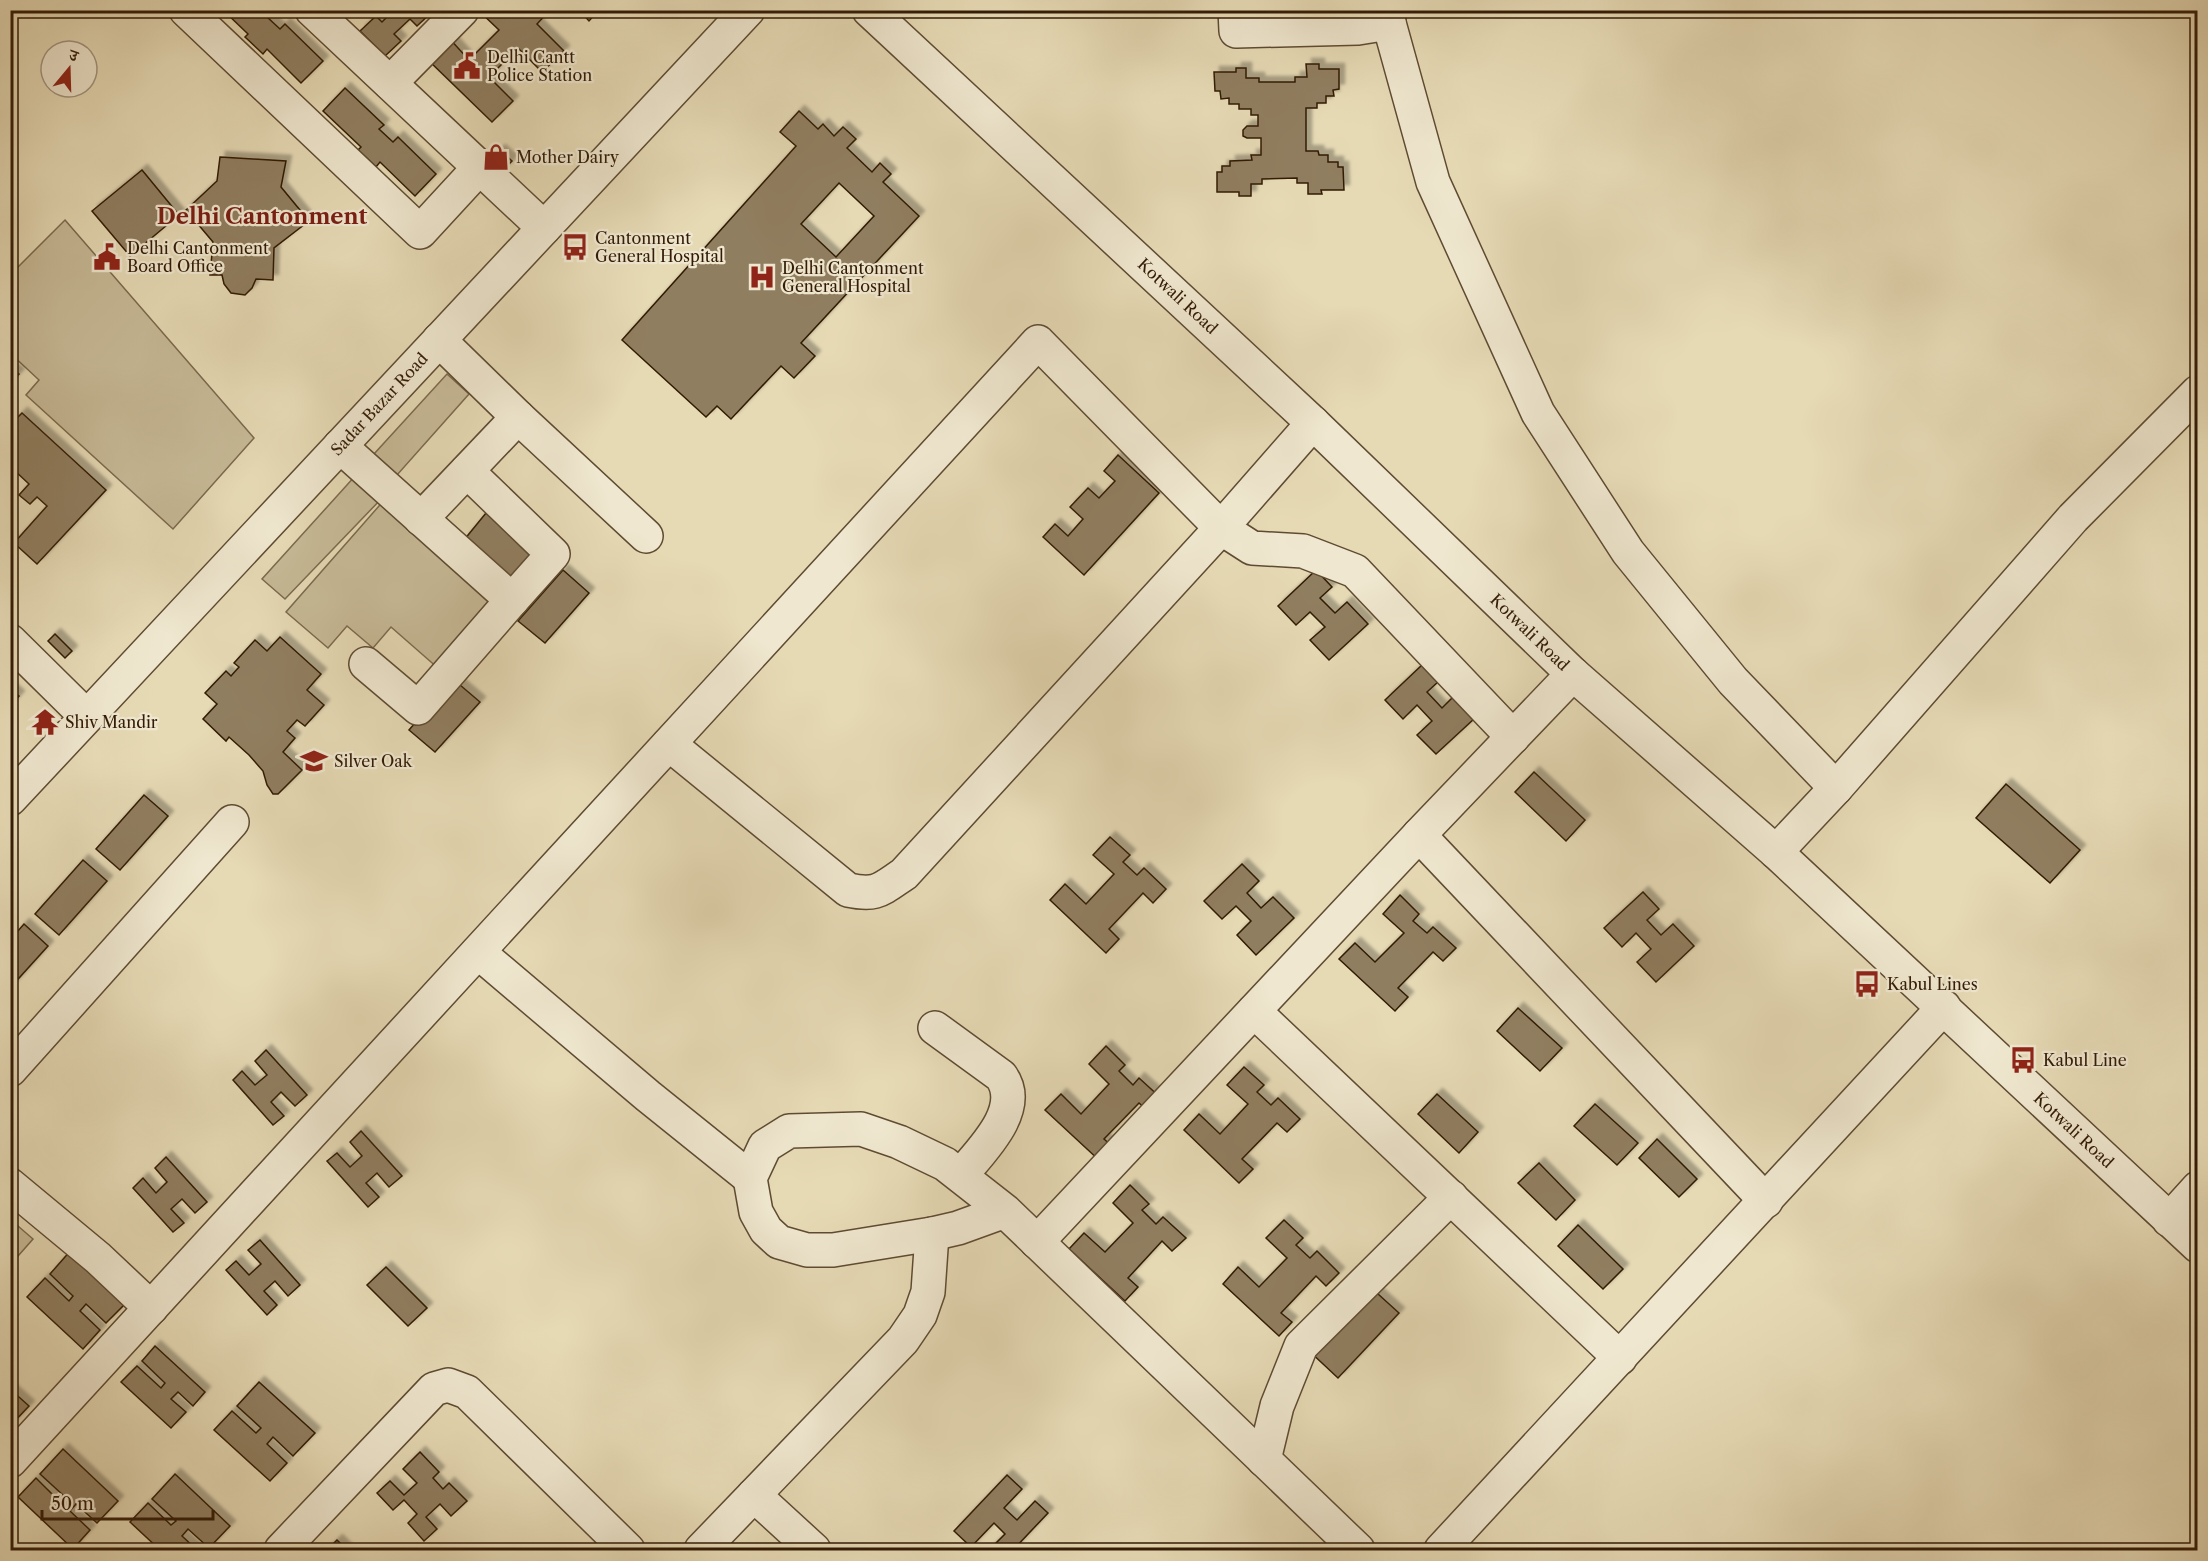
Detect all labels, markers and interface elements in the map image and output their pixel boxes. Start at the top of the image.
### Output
north arrow [39,39,99,99]
text: उ [66,44,83,66]
place label: Delhi Cantt Police Station [487,47,592,85]
public building icon: Delhi Cantt Police Station [452,51,482,81]
shop icon: Mother Dairy [481,142,511,172]
place label: Mother Dairy [516,147,620,167]
district label: Delhi Cantonment [157,203,368,230]
place label: Cantonment General Hospital [595,228,724,266]
bus stop icon: Cantonment General Hospital [560,232,590,262]
place label: Delhi Cantonment Board Office [127,238,269,276]
public building icon: Delhi Cantonment Board Office [92,242,122,272]
street label: Kotwali Road [1134,254,1222,338]
place label: Delhi Cantonment General Hospital [782,258,924,296]
hospital icon: Delhi Cantonment General Hospital [747,262,777,292]
street label: Sadar Bazar Road [326,348,432,460]
street label: Kotwali Road [1486,589,1574,675]
temple icon: Shiv Mandir [30,707,60,737]
place label: Shiv Mandir [65,712,158,732]
school or university icon: Silver Oak [299,746,329,776]
place label: Silver Oak [334,751,413,771]
bus stop icon: Kabul Lines [1852,969,1882,999]
place label: Kabul Lines [1887,974,1978,994]
bus stop icon: Kabul Line [2008,1045,2038,1075]
place label: Kabul Line [2043,1050,2127,1070]
street label: Kotwali Road [2030,1088,2118,1172]
scale bar [42,1483,213,1521]
text: 50 m [51,1493,94,1515]

